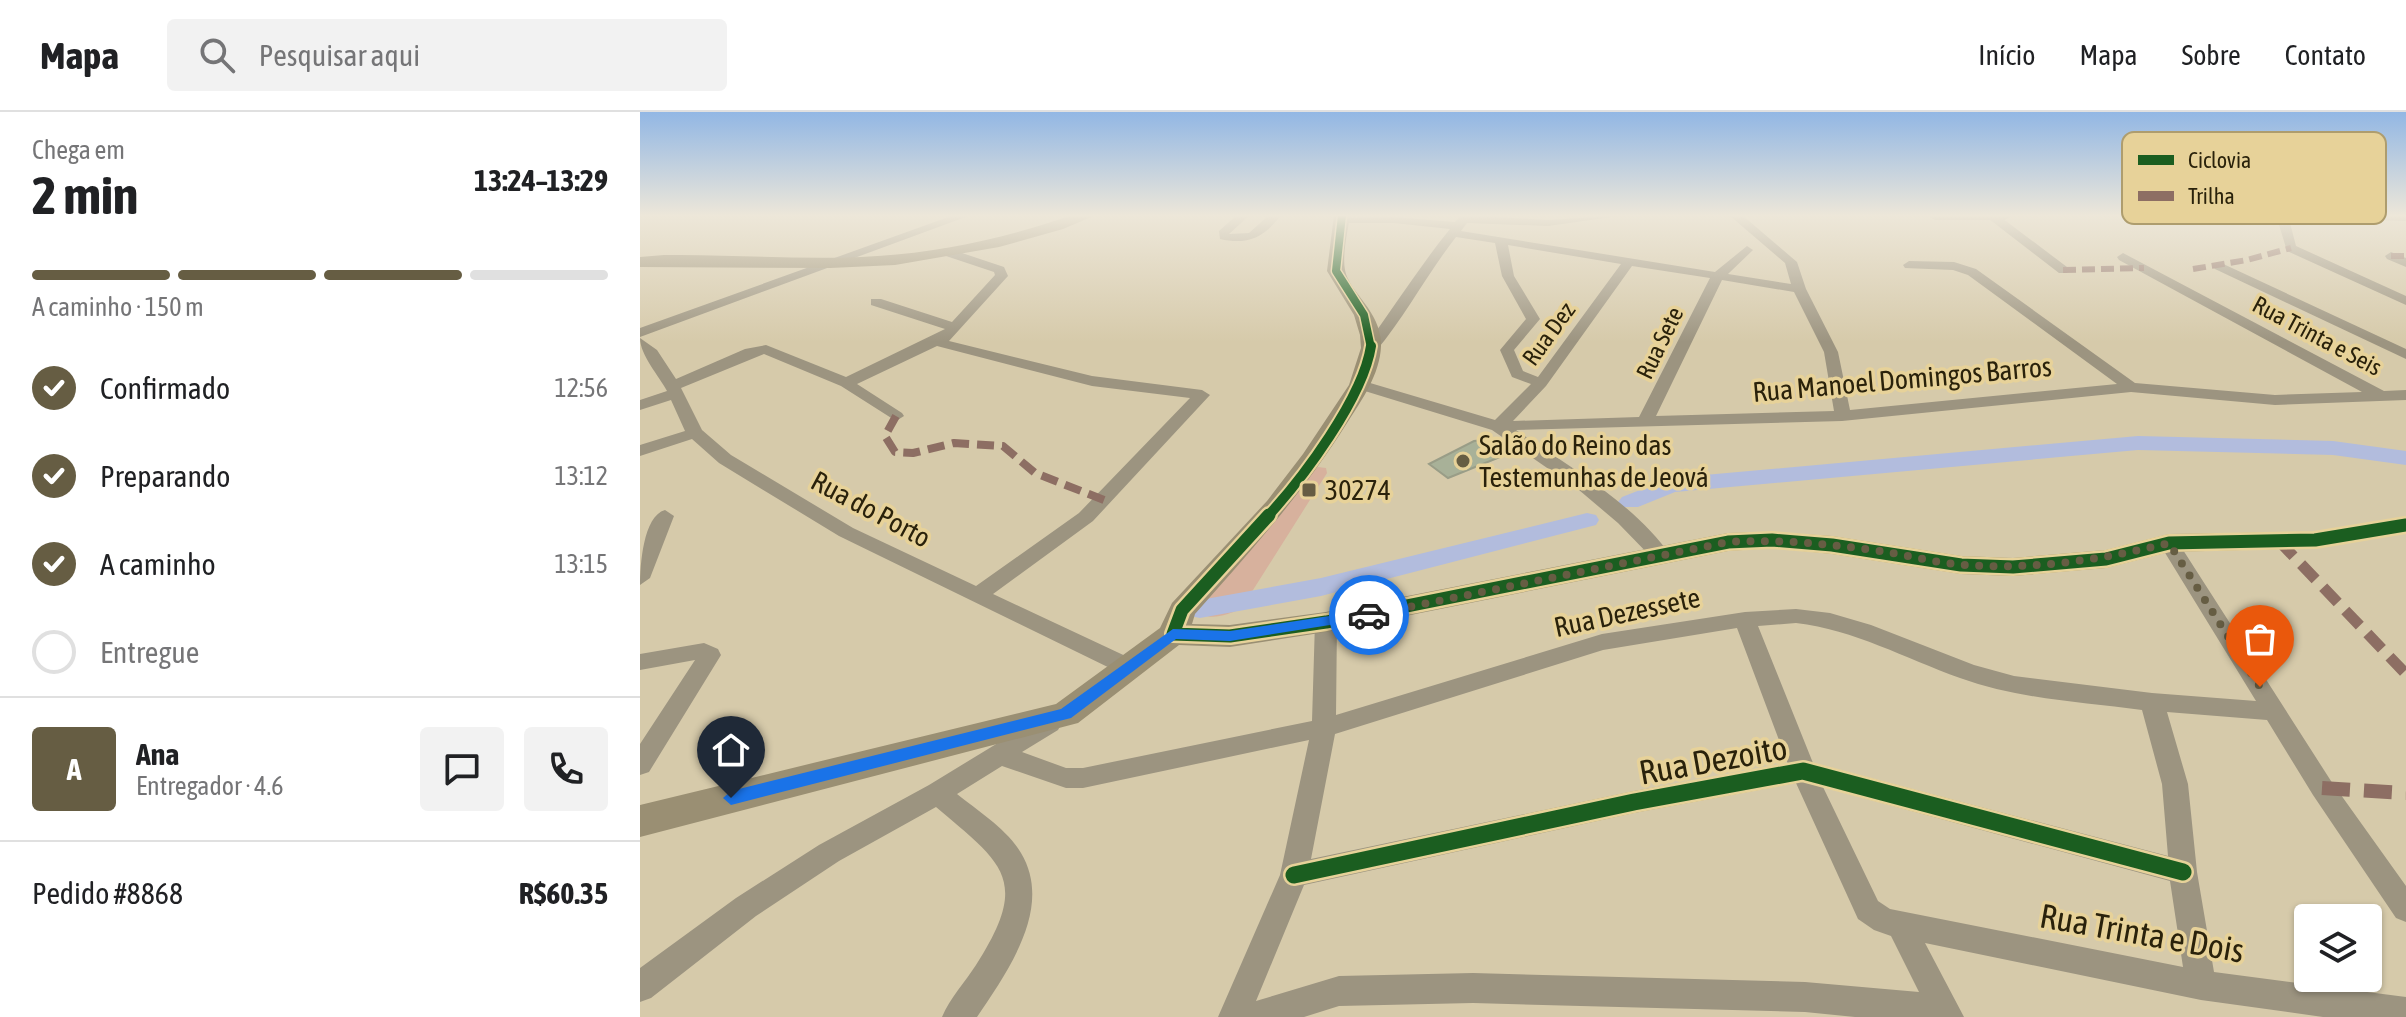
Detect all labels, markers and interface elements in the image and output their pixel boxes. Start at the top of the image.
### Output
search box [167,19,727,91]
icon: search [195,33,239,77]
text: Mapa [40,34,119,77]
text: Pesquisar aqui [259,38,420,72]
text: Início [1978,39,2035,71]
text: Mapa [2079,39,2137,71]
text: Sobre [2181,39,2241,71]
text: Contato [2285,39,2366,71]
legend [2122,132,2386,224]
text: Chega em [32,135,125,165]
text: Ciclovia [2188,147,2251,173]
text: 13:24–13:29 [474,163,608,197]
text: 2 min [32,165,138,225]
text: Trilha [2188,183,2235,209]
street label: Rua Trinta e Seis [2248,290,2386,381]
text: A caminho · 150 m [32,292,204,322]
street label: Rua Dez [1517,297,1581,370]
street label: Rua Sete [1631,302,1688,383]
street label: Rua Manoel Domingos Barros [1751,350,2053,408]
icon: check [32,366,76,410]
text: Confirmado [100,371,230,405]
text: 12:56 [554,373,608,403]
place label: Salão do Reino das Testemunhas de Jeová [1479,429,1709,493]
marker: Salão do Reino das Testemunhas de Jeová [1454,452,1472,470]
icon: check [32,454,76,498]
text: Preparando [100,459,230,493]
text: 13:12 [554,461,608,491]
street label: Rua do Porto [806,464,936,554]
place label: 30274 [1325,474,1391,506]
marker: 30274 [1300,481,1318,499]
icon: check [32,542,76,586]
text: A caminho [100,547,216,581]
text: 13:15 [554,549,608,579]
courier [1329,575,1409,655]
street label: Rua Dezessete [1551,581,1703,643]
icon: car [1347,593,1391,637]
pin [2226,605,2294,687]
icon: bag [2238,617,2282,661]
text: Entregue [100,635,199,669]
pin [697,716,765,798]
button: chat [420,727,504,811]
button: phone [524,727,608,811]
street label: Rua Dezoito [1636,727,1790,792]
icon: home [709,728,753,772]
text: Ana [136,737,179,771]
text: A [67,752,81,786]
text: Entregador · 4.6 [136,771,283,801]
text: Pedido #8868 [32,876,183,910]
text: R$60.35 [519,876,608,910]
street label: Rua Trinta e Dois [2037,895,2247,970]
map controls [2294,904,2382,992]
button: layers [2294,904,2382,992]

